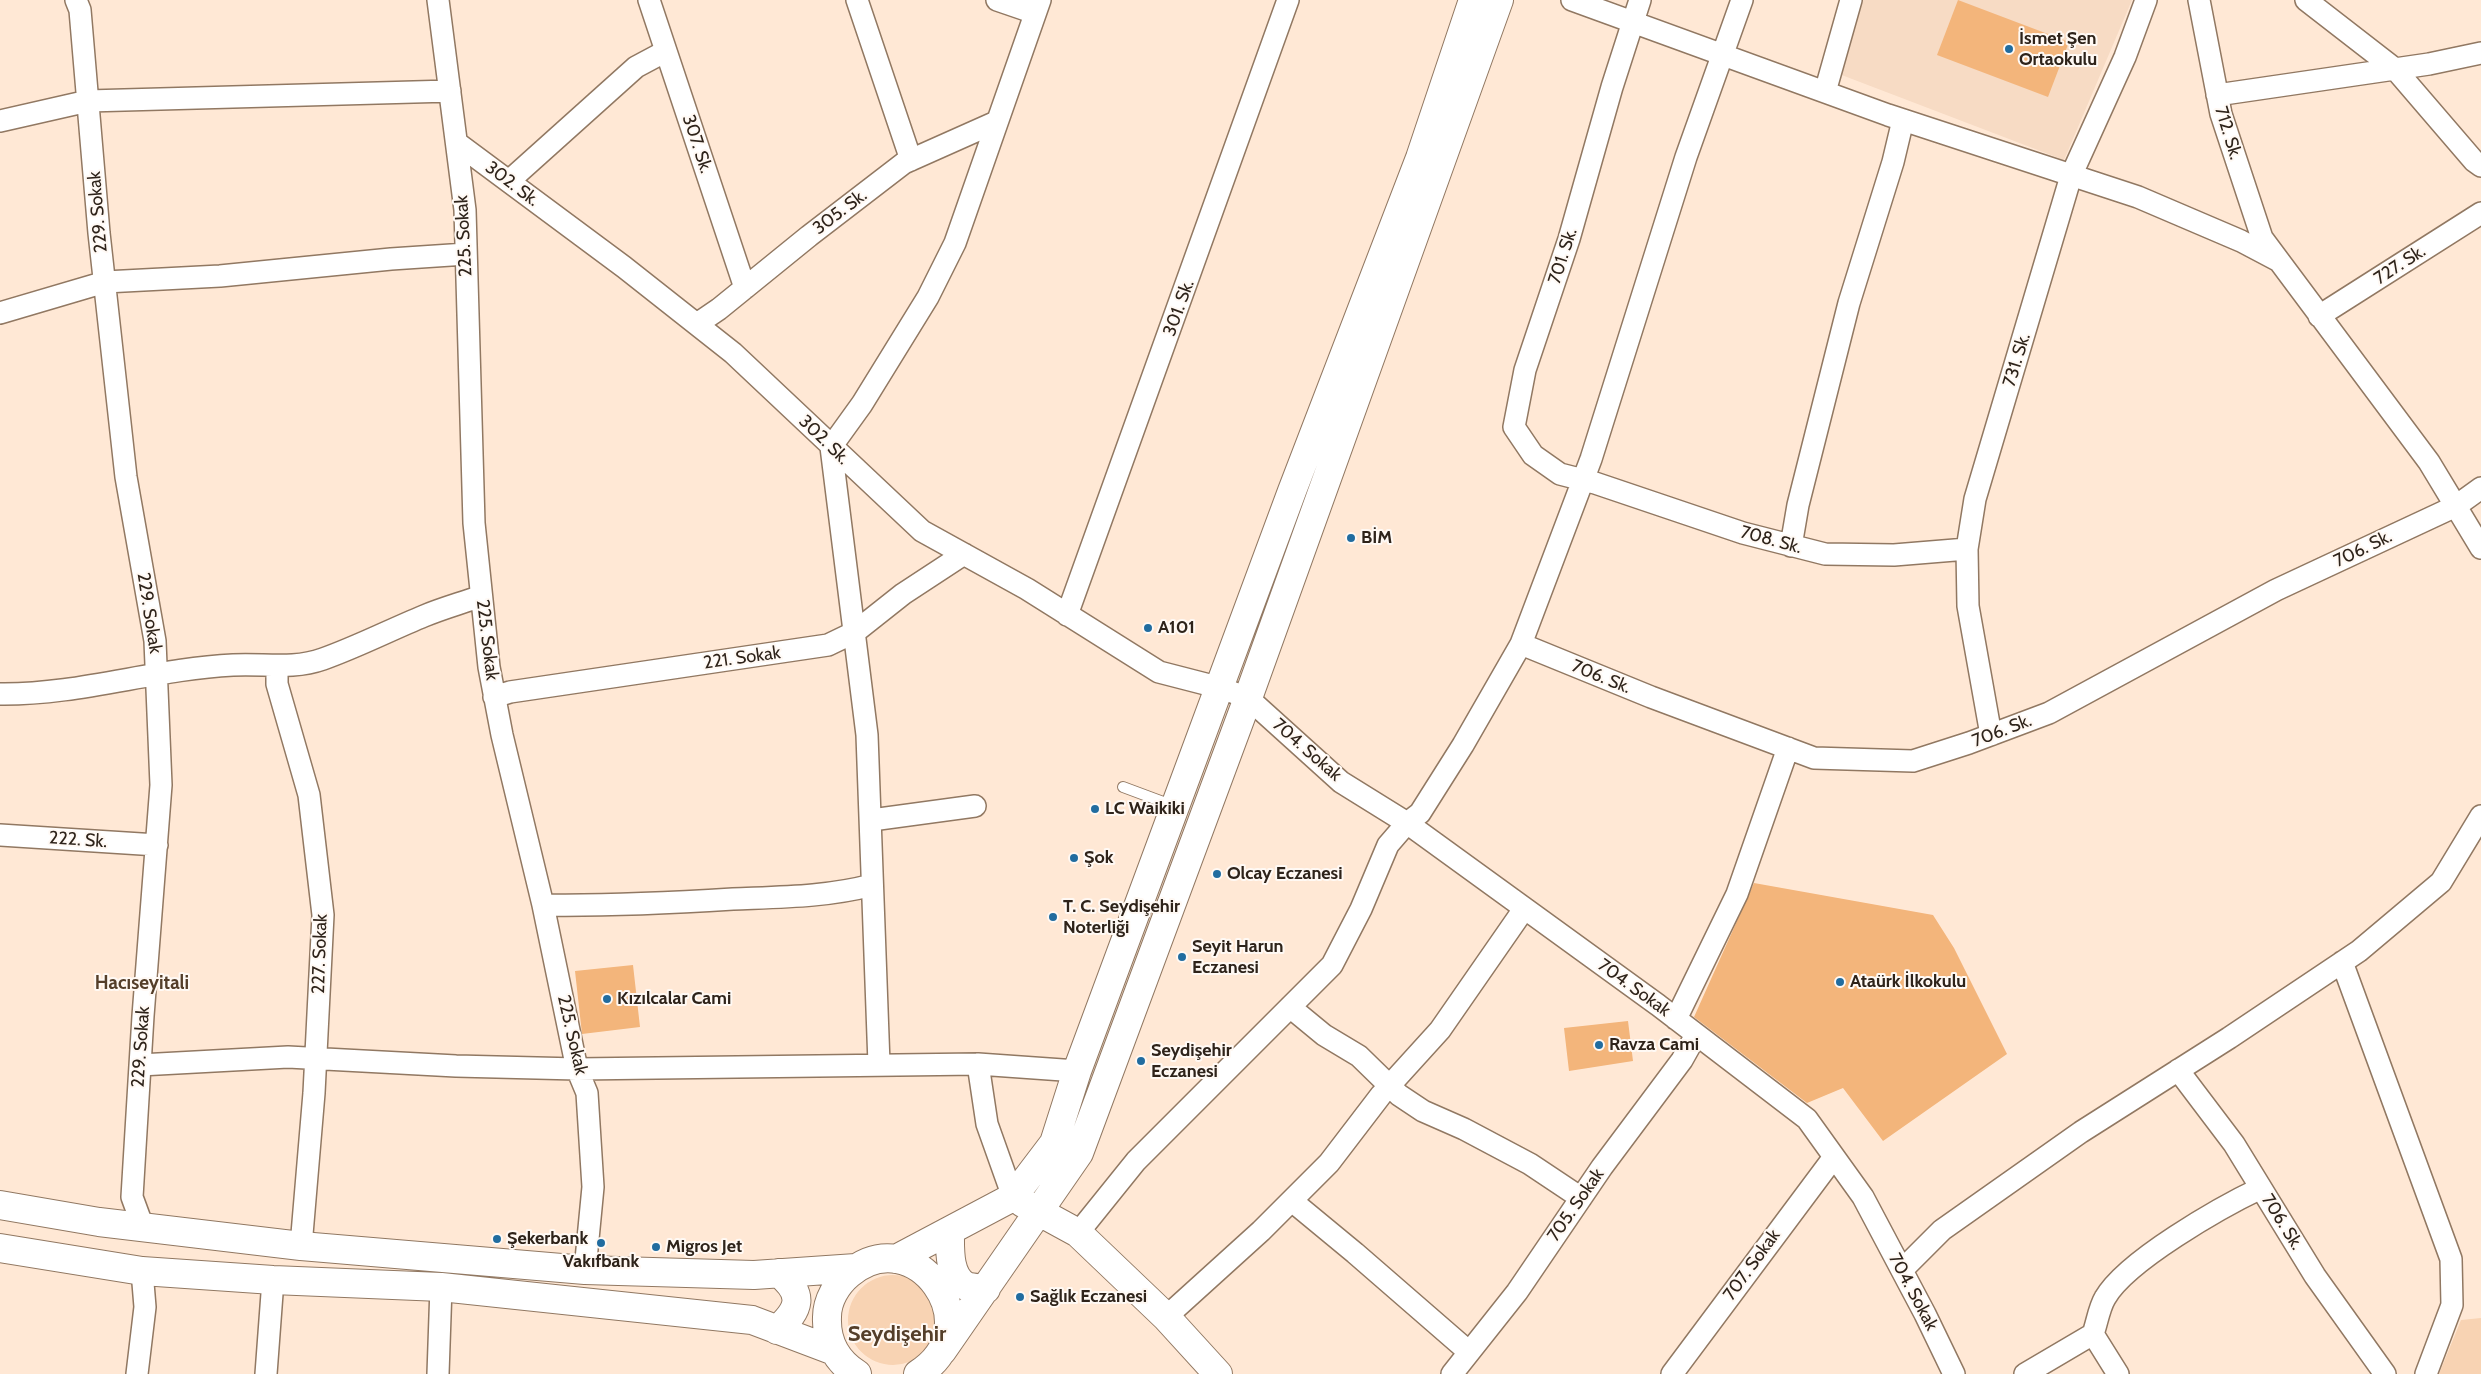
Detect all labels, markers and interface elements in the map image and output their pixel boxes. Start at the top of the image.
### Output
place label: İsmet Şen Ortaokulu [2019,28,2097,70]
marker: İsmet Şen Ortaokulu [2003,43,2015,55]
street label: 712. Sk. [2210,104,2246,162]
street label: 307. Sk. [677,112,717,176]
street label: 302. Sk. [481,157,543,211]
street label: 229. Sokak [84,170,112,254]
street label: 305. Sk. [809,185,871,239]
street label: 225. Sokak [451,195,477,277]
street label: 701. Sk. [1544,225,1582,287]
street label: 727. Sk. [2370,240,2430,290]
street label: 301. Sk. [1159,277,1199,339]
street label: 731. Sk. [1999,331,2035,389]
street label: 302. Sk. [794,411,854,469]
street label: 708. Sk. [1738,521,1804,559]
street label: 706. Sk. [2331,526,2395,572]
place label: BİM [1361,527,1392,549]
marker: BİM [1345,532,1357,544]
street label: 229. Sokak [132,571,166,655]
street label: 225. Sokak [471,598,503,682]
place label: A101 [1158,617,1195,639]
marker: A101 [1142,622,1154,634]
street label: 221. Sokak [702,642,782,674]
street label: 706. Sk. [1568,655,1634,699]
street label: 706. Sk. [1969,710,2035,752]
street label: 704. Sokak [1268,714,1346,786]
place label: LC Waikiki [1105,798,1185,820]
marker: LC Waikiki [1089,803,1101,815]
street label: 222. Sk. [48,827,108,853]
place label: Şok [1084,847,1113,869]
marker: Şok [1068,852,1080,864]
place label: Olcay Eczanesi [1227,863,1343,885]
marker: Olcay Eczanesi [1211,868,1223,880]
place label: T. C. Seydişehir Noterliği [1063,896,1180,939]
marker: T. C. Seydişehir Noterliği [1047,911,1059,923]
street label: 227. Sokak [308,914,332,994]
place label: Seyit Harun Eczanesi [1192,936,1284,979]
marker: Seyit Harun Eczanesi [1176,951,1188,963]
street label: 704. Sokak [1593,954,1675,1022]
place label: Ataürk İlkokulu [1850,971,1966,993]
district label: Hacıseyitali [95,972,189,994]
marker: Ataürk İlkokulu [1834,976,1846,988]
place label: Kızılcalar Cami [617,988,731,1010]
street label: 225. Sokak [552,993,592,1077]
marker: Kızılcalar Cami [601,993,613,1005]
street label: 229. Sokak [127,1006,155,1088]
place label: Ravza Cami [1609,1034,1699,1056]
marker: Ravza Cami [1593,1039,1605,1051]
place label: Seydişehir Eczanesi [1151,1040,1232,1082]
marker: Seydişehir Eczanesi [1135,1055,1147,1067]
street label: 705. Sokak [1543,1164,1609,1246]
street label: 706. Sk. [2256,1190,2308,1254]
street label: 707. Sokak [1719,1225,1785,1305]
place label: Şekerbank [507,1228,588,1250]
marker: Şekerbank [491,1233,503,1245]
place label: Migros Jet [666,1236,742,1258]
marker: Vakıfbank [595,1237,607,1249]
marker: Migros Jet [650,1241,662,1253]
street label: 704. Sokak [1884,1250,1942,1334]
place label: Vakıfbank [563,1251,639,1273]
place label: Sağlık Eczanesi [1030,1286,1147,1308]
marker: Sağlık Eczanesi [1014,1291,1026,1303]
district label: Seydişehir [848,1322,946,1348]

